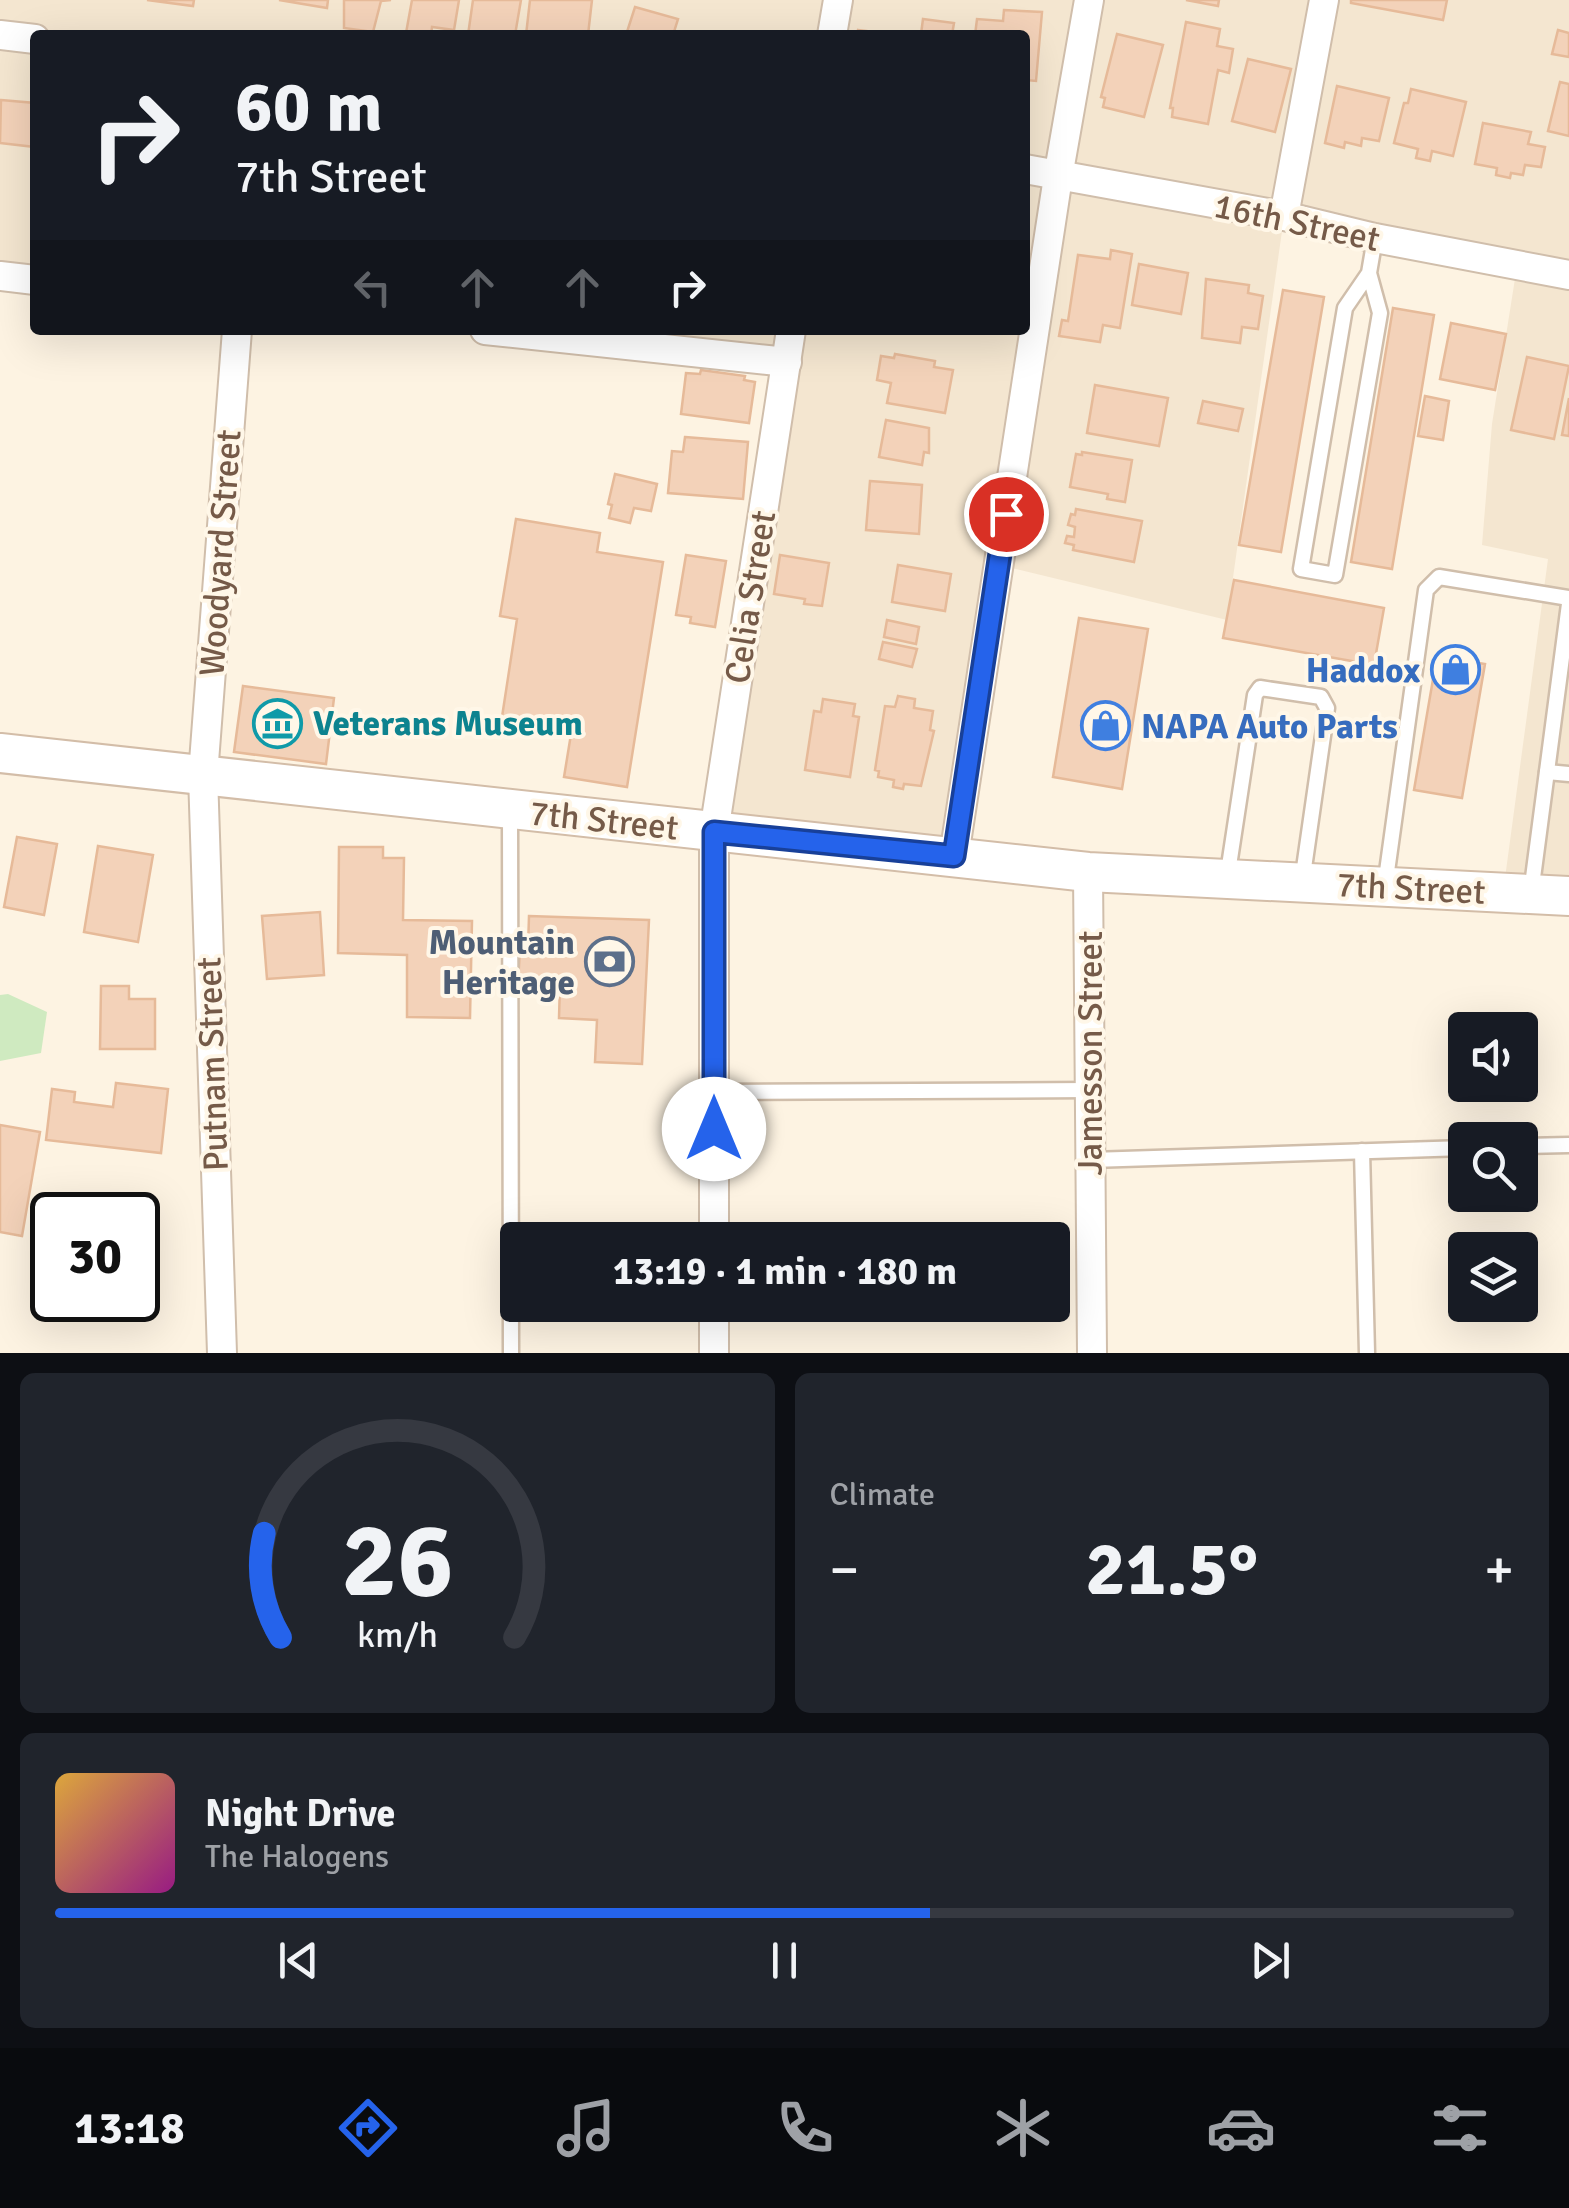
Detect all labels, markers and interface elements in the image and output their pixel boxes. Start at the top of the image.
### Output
text: 60 m [235,64,383,150]
icon: right [70,70,200,200]
text: 7th Street [235,150,427,205]
street label: 16th Street [1210,184,1384,261]
icon: left [345,260,400,315]
icon: ahead [450,260,505,315]
icon: ahead [555,260,610,315]
icon: right [660,260,715,315]
street label: Woodyard Street [190,428,251,678]
pin [964,472,1049,557]
icon: arrive [979,487,1034,542]
street label: Celia Street [716,507,785,687]
shop icon: Haddox [1429,644,1481,696]
place label: Haddox [1306,649,1420,692]
museum icon: Veterans Museum [252,697,304,749]
shop icon: NAPA Auto Parts [1080,700,1132,752]
place label: Veterans Museum [313,702,583,745]
place label: NAPA Auto Parts [1141,705,1398,748]
street label: 7th Street [528,791,680,850]
street label: 7th Street [1335,863,1487,914]
place label: Mountain Heritage [428,921,575,1004]
street label: Jamesson Street [1069,931,1112,1175]
bank icon: Mountain Heritage [584,936,636,988]
street label: Putnam Street [187,956,238,1172]
map controls [1448,1012,1538,1322]
button: sound [1448,1012,1538,1102]
position arrow [662,1077,766,1181]
button: search [1448,1122,1538,1212]
speed limit sign: 30 [30,1192,160,1322]
button: layers [1448,1232,1538,1322]
text: 13:19 · 1 min · 180 m [613,1248,957,1295]
text: Climate [830,1475,935,1514]
text: 26 [341,1497,453,1625]
text: 21.5° [1085,1523,1258,1616]
text: − [830,1536,859,1604]
text: + [1484,1536,1514,1604]
text: km/h [357,1613,438,1657]
text: Night Drive [205,1790,395,1837]
text: The Halogens [205,1837,389,1876]
icon: previous [271,1933,326,1988]
icon: pause [757,1933,812,1988]
icon: next [1243,1933,1298,1988]
icon: directions [333,2093,403,2163]
icon: music [551,2093,621,2163]
icon: phone [770,2093,840,2163]
icon: climate [988,2093,1058,2163]
icon: car [1206,2093,1276,2163]
icon: filters [1425,2093,1495,2163]
text: 13:18 [74,2101,185,2156]

